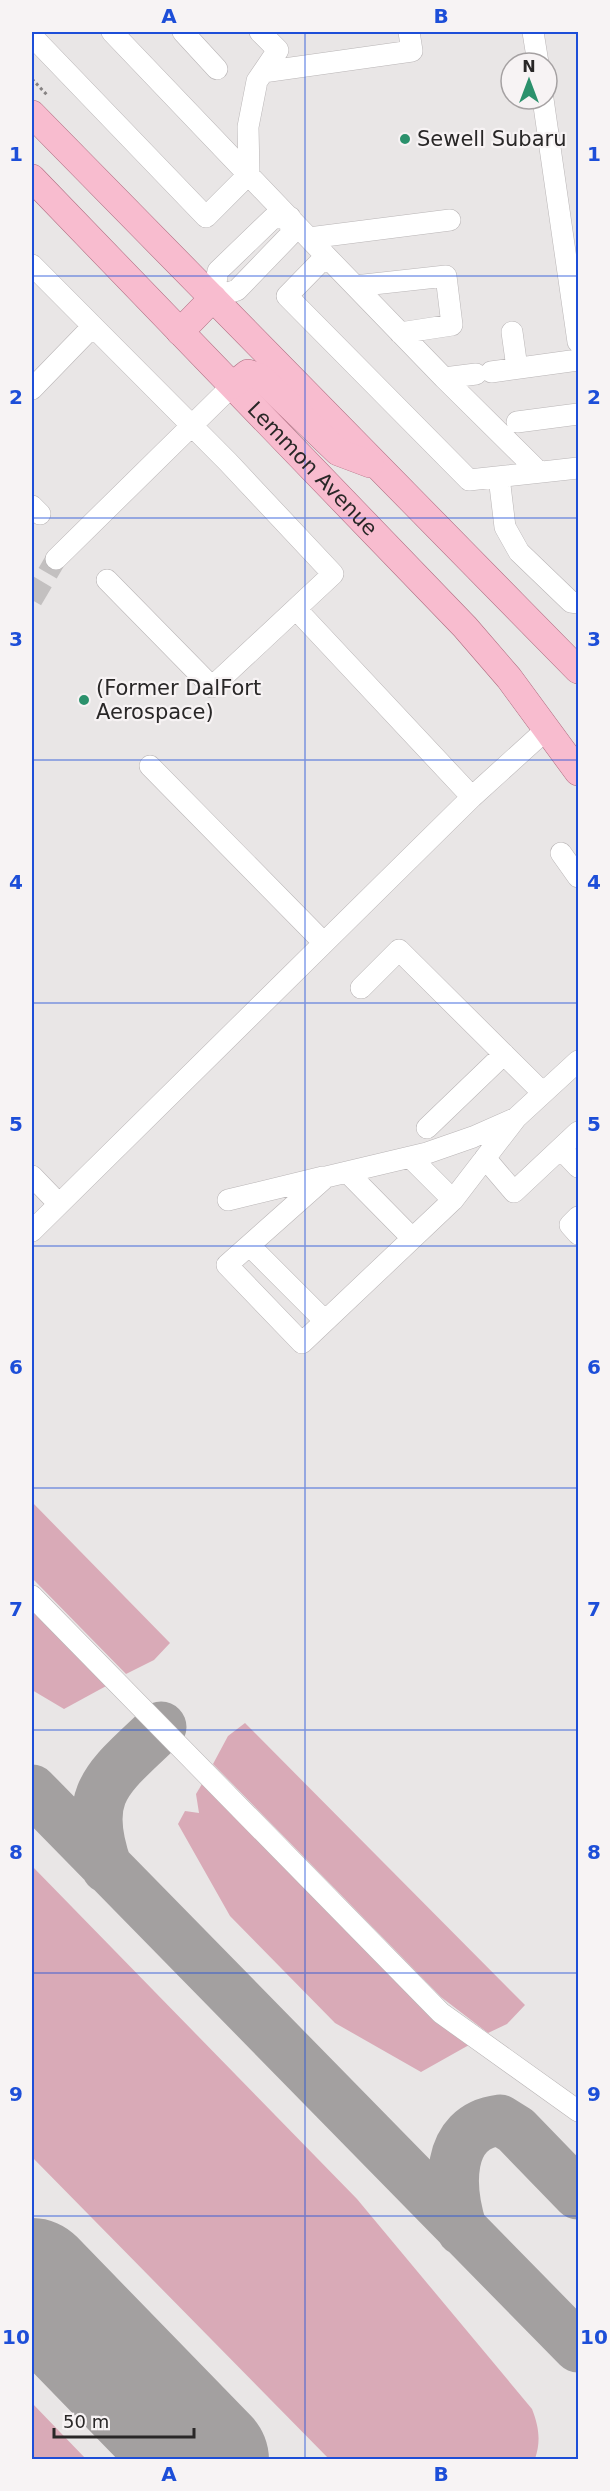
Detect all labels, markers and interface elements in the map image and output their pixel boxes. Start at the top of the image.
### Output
text: A [161,4,177,28]
text: B [433,4,449,28]
north arrow [499,51,559,111]
text: N [522,57,536,76]
place label: Sewell Subaru [417,127,566,151]
marker: Sewell Subaru [398,132,412,146]
text: 1 [9,142,23,166]
text: 1 [587,142,601,166]
text: 2 [9,385,23,409]
text: 2 [587,385,601,409]
street label: Lemmon Avenue [243,397,382,541]
text: 3 [9,627,23,651]
text: 3 [587,627,601,651]
place label: (Former DalFort Aerospace) [96,676,261,724]
marker: (Former DalFort Aerospace) [77,693,91,707]
text: 4 [9,870,23,894]
text: 4 [587,870,601,894]
text: 5 [9,1112,23,1136]
text: 5 [587,1112,601,1136]
text: 6 [9,1355,23,1379]
text: 6 [587,1355,601,1379]
text: 7 [9,1597,23,1621]
text: 7 [587,1597,601,1621]
text: 8 [9,1840,23,1864]
text: 8 [587,1840,601,1864]
text: 9 [9,2082,23,2106]
text: 9 [587,2082,601,2106]
text: 10 [2,2325,30,2349]
text: 10 [580,2325,608,2349]
scale bar [54,2401,194,2439]
text: 50 m [63,2411,109,2432]
text: A [161,2462,177,2486]
text: B [433,2462,449,2486]

